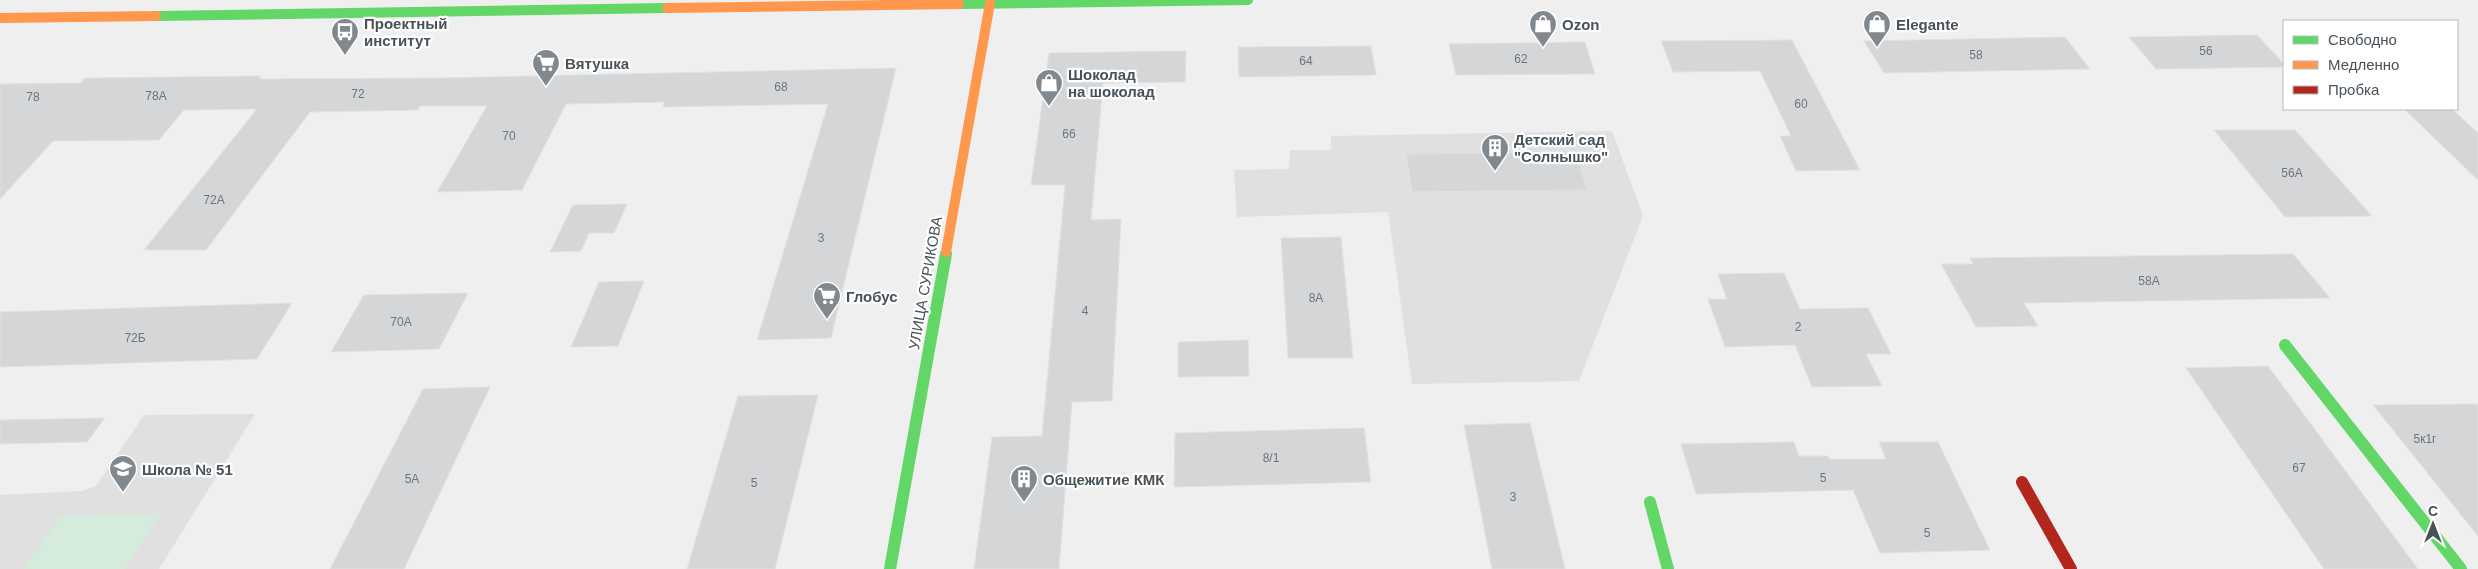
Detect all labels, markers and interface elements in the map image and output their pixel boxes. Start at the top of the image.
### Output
shop icon: Ozon [1528,9,1558,48]
shop icon: Elegante [1862,9,1892,48]
place label: Проектный институт [364,15,447,49]
place label: Ozon [1562,16,1600,33]
place label: Elegante [1896,16,1959,33]
bus stop icon: Проектный институт [330,17,360,56]
legend [2283,20,2458,110]
text: Свободно [2328,31,2397,48]
house number: 56 [2199,44,2213,58]
supermarket icon: Вятушка [531,48,561,87]
house number: 58 [1969,48,1983,62]
house number: 62 [1514,52,1528,66]
house number: 64 [1299,54,1313,68]
place label: Вятушка [565,55,630,72]
text: Медленно [2328,56,2399,73]
place label: Шоколад на шоколад [1068,66,1155,100]
shop icon: Шоколад на шоколад [1034,68,1064,107]
house number: 68 [774,80,788,94]
text: Пробка [2328,81,2380,98]
house number: 72 [351,87,365,101]
house number: 78А [145,89,167,103]
house number: 78 [26,90,40,104]
house number: 60 [1794,97,1808,111]
house number: 66 [1062,127,1076,141]
house number: 70 [502,129,516,143]
place label: Детский сад "Солнышко" [1514,131,1608,165]
building icon: Детский сад "Солнышко" [1480,133,1510,172]
house number: 56А [2281,166,2303,180]
house number: 72А [203,193,225,207]
street label: УЛИЦА СУРИКОВА [905,215,945,351]
house number: 3 [818,231,825,245]
house number: 58А [2138,274,2160,288]
supermarket icon: Глобус [812,281,842,320]
place label: Глобус [846,288,898,305]
house number: 8А [1309,291,1323,305]
house number: 4 [1082,304,1089,318]
house number: 70А [390,315,412,329]
house number: 2 [1795,320,1802,334]
house number: 72Б [124,331,146,345]
house number: 5к1г [2414,432,2437,446]
house number: 8/1 [1263,451,1280,465]
school or university icon: Школа № 51 [108,454,138,493]
place label: Школа № 51 [142,461,233,478]
house number: 67 [2292,461,2306,475]
building icon: Общежитие КМК [1009,464,1039,503]
place label: Общежитие КМК [1043,471,1165,488]
house number: 5 [1820,471,1827,485]
house number: 5А [405,472,419,486]
house number: 5 [751,476,758,490]
house number: 3 [1510,490,1517,504]
north arrow [2408,499,2458,549]
text: С [2428,503,2438,519]
house number: 5 [1924,526,1931,540]

